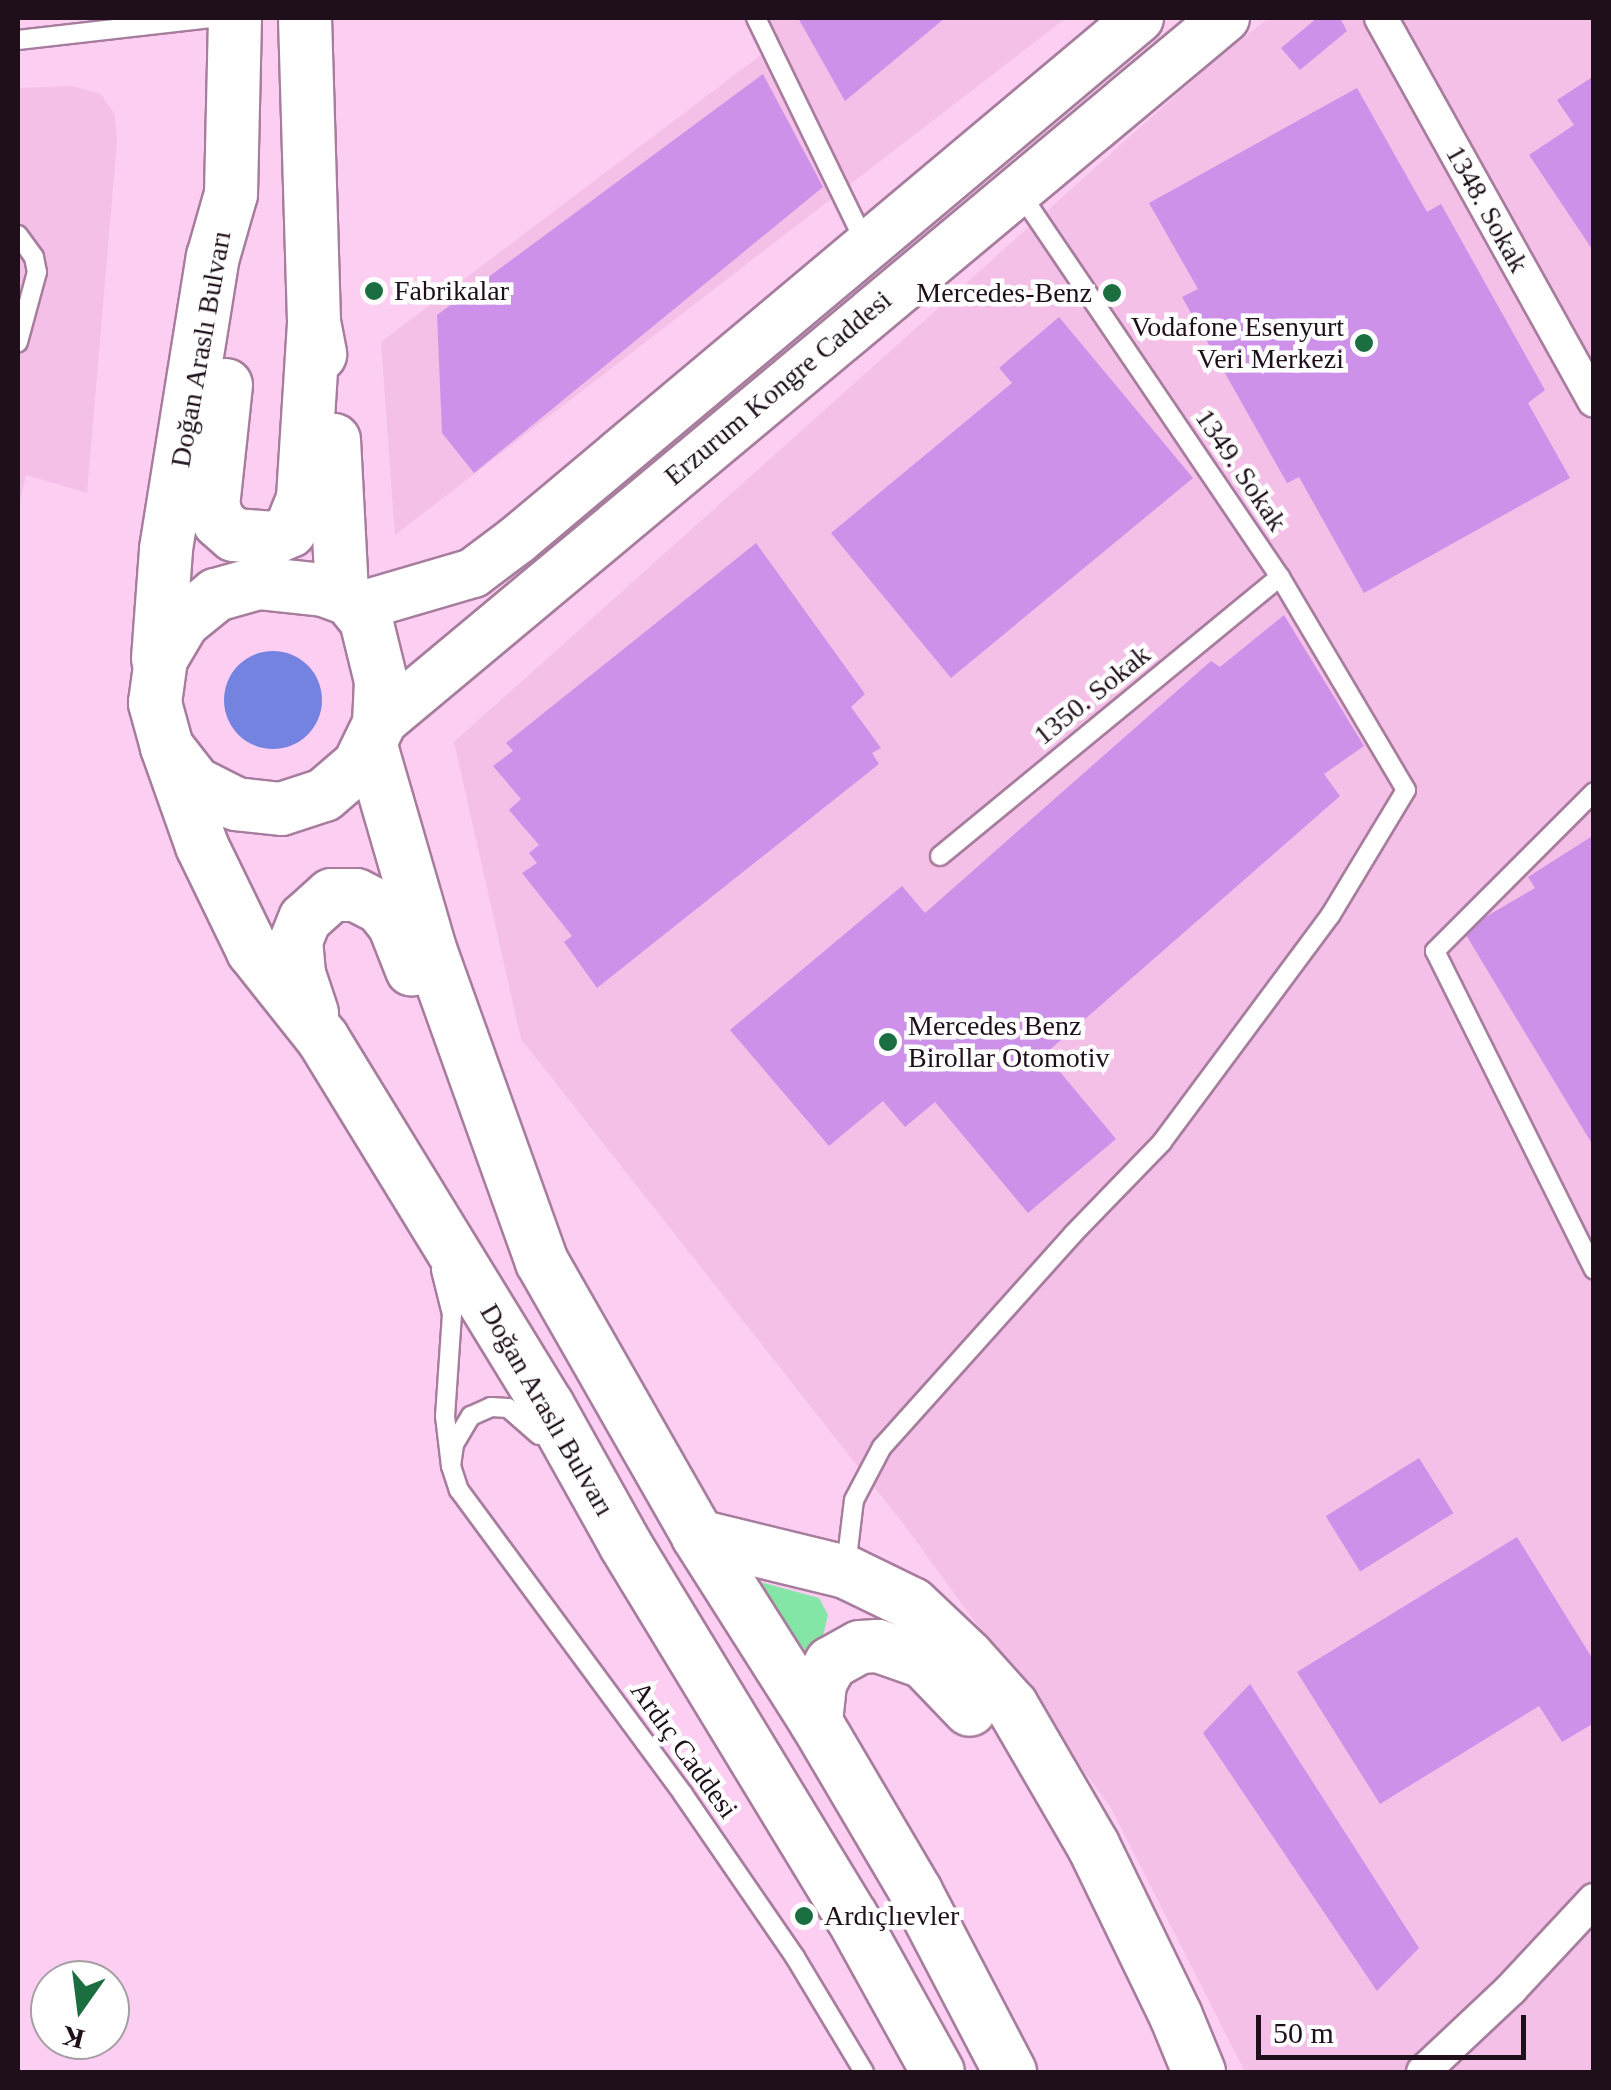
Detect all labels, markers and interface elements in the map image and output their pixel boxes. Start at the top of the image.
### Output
street label: 1348. Sokak [1438,140,1536,278]
street label: Doğan Araslı Bulvarı [164,227,238,471]
place label: Fabrikalar [394,274,509,308]
place label: Mercedes-Benz [916,276,1092,310]
marker: Fabrikalar [363,280,385,302]
marker: Mercedes-Benz [1101,282,1123,304]
street label: Erzurum Kongre Caddesi [658,283,898,493]
place label: Vodafone Esenyurt Veri Merkezi [1131,310,1344,376]
marker: Vodafone Esenyurt Veri Merkezi [1353,332,1375,354]
street label: 1349. Sokak [1188,403,1294,537]
street label: 1350. Sokak [1027,638,1157,752]
place label: Mercedes Benz Birollar Otomotiv [908,1009,1109,1075]
marker: Mercedes Benz Birollar Otomotiv [877,1031,899,1053]
street label: Doğan Araslı Bulvarı [472,1297,622,1523]
street label: Ardıç Caddesi [623,1675,745,1825]
place label: Ardıçlıevler [824,1899,959,1933]
marker: Ardıçlıevler [793,1905,815,1927]
north arrow [30,1960,130,2060]
scale bar [1261,1995,1531,2057]
text: 50 m [1273,2016,1334,2049]
text: K [59,2020,87,2055]

